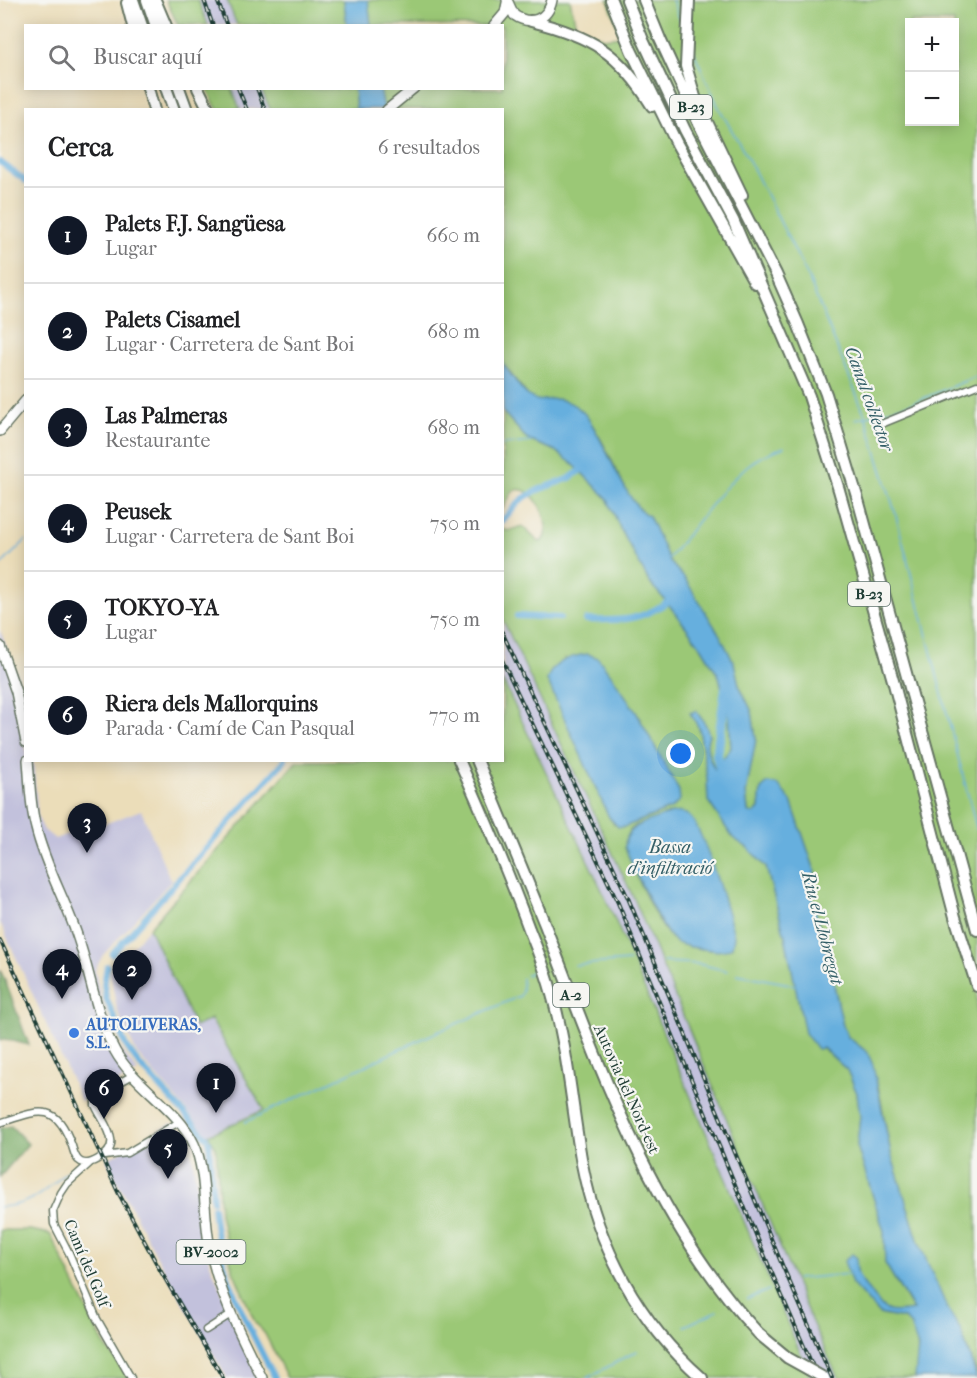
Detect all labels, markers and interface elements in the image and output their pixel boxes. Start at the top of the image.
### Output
map controls [905,18,959,126]
button: + [905,18,959,72]
search box [24,24,504,90]
icon: search [45,41,78,74]
text: Buscar aquí [93,44,202,70]
button: − [905,72,959,126]
road number: B-23 [670,95,712,119]
text: Cerca [48,132,113,163]
text: 6 resultados [378,136,480,159]
text: Palets F.J. Sangüesa [105,211,285,237]
text: 1 [64,224,71,247]
text: 660 m [426,224,480,247]
text: Lugar [105,237,157,260]
text: Palets Cisamel [105,307,240,333]
text: 2 [62,320,73,343]
text: 680 m [427,320,480,343]
text: Lugar · Carretera de Sant Boi [105,333,354,356]
water label: Canal col·lector [840,344,898,456]
text: Las Palmeras [105,403,227,429]
text: 3 [63,416,72,439]
text: 680 m [427,416,480,439]
text: Restaurante [105,429,210,452]
text: Peusek [105,499,171,525]
text: 4 [62,512,73,535]
text: 750 m [430,512,480,535]
text: Lugar · Carretera de Sant Boi [105,525,354,548]
road number: B-23 [848,582,890,606]
text: TOKYO-YA [105,595,219,621]
text: 5 [63,608,72,631]
text: 750 m [430,608,480,631]
text: Lugar [105,621,157,644]
text: Riera dels Mallorquins [105,691,318,717]
text: 6 [62,704,73,727]
text: 770 m [429,704,480,727]
text: Parada · Camí de Can Pasqual [105,717,355,740]
your location [666,739,695,768]
pin: 3 [68,804,106,853]
water label: Bassa d'infiltració [628,837,715,879]
water label: Riu el Llobregat [797,868,848,988]
pin: 4 [42,950,82,999]
pin: 2 [112,950,152,1000]
road number: A-2 [553,983,589,1007]
place label: AUTOLIVERAS, S.L. [85,1015,201,1052]
street label: Autovia del Nord-est [590,1020,664,1157]
marker: AUTOLIVERAS, S.L. [67,1026,81,1040]
pin: 1 [196,1064,236,1113]
pin: 6 [84,1070,124,1119]
pin: 5 [148,1130,188,1179]
street label: Camí del Golf [60,1216,115,1313]
road number: BV-2002 [176,1240,246,1264]

